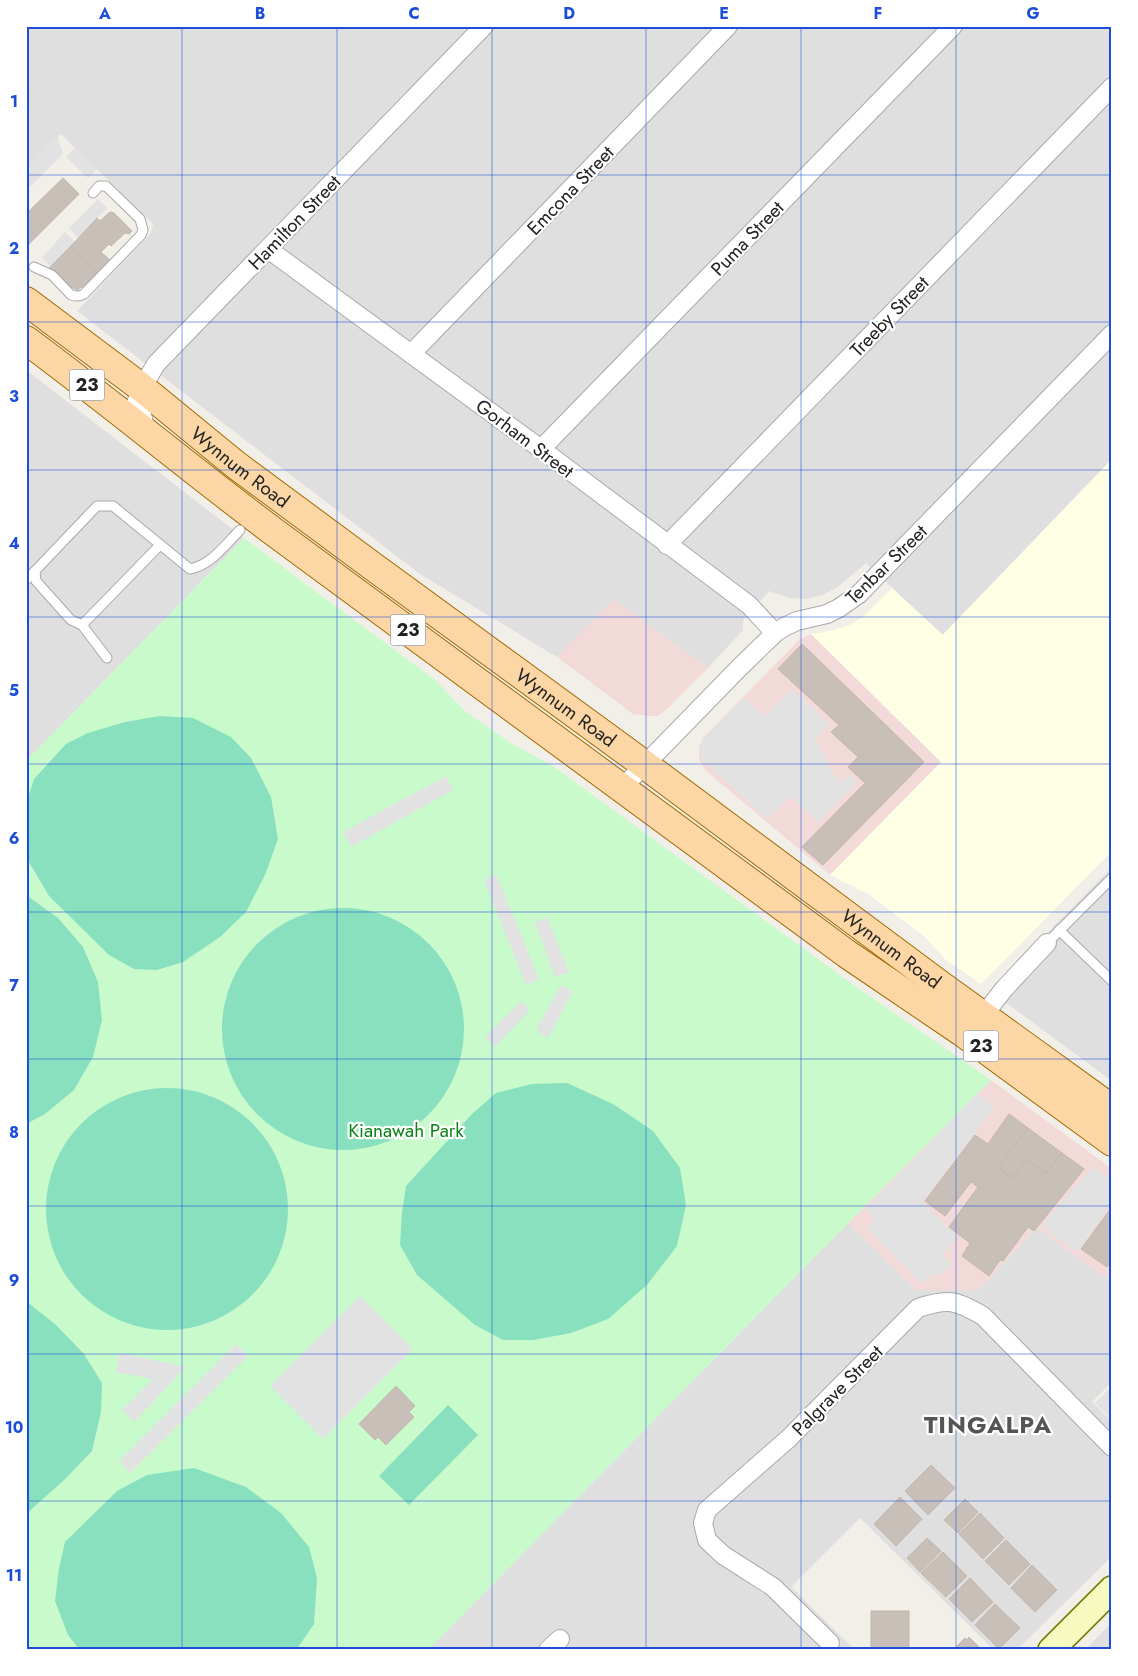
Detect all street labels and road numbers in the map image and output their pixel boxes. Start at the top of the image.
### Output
street label: Emcona Street [521,139,620,241]
street label: Hamilton Street [242,168,347,276]
street label: Puma Street [705,194,790,282]
street label: Treeby Street [844,270,935,363]
road number: 23 [70,370,104,400]
street label: Gorham Street [470,393,580,485]
street label: Wynnum Road [185,420,295,514]
street label: Tenbar Street [839,518,934,610]
road number: 23 [390,614,426,646]
street label: Wynnum Road [510,662,622,754]
street label: Wynnum Road [835,903,947,995]
road number: 23 [964,1030,998,1062]
street label: Palgrave Street [786,1339,889,1442]

